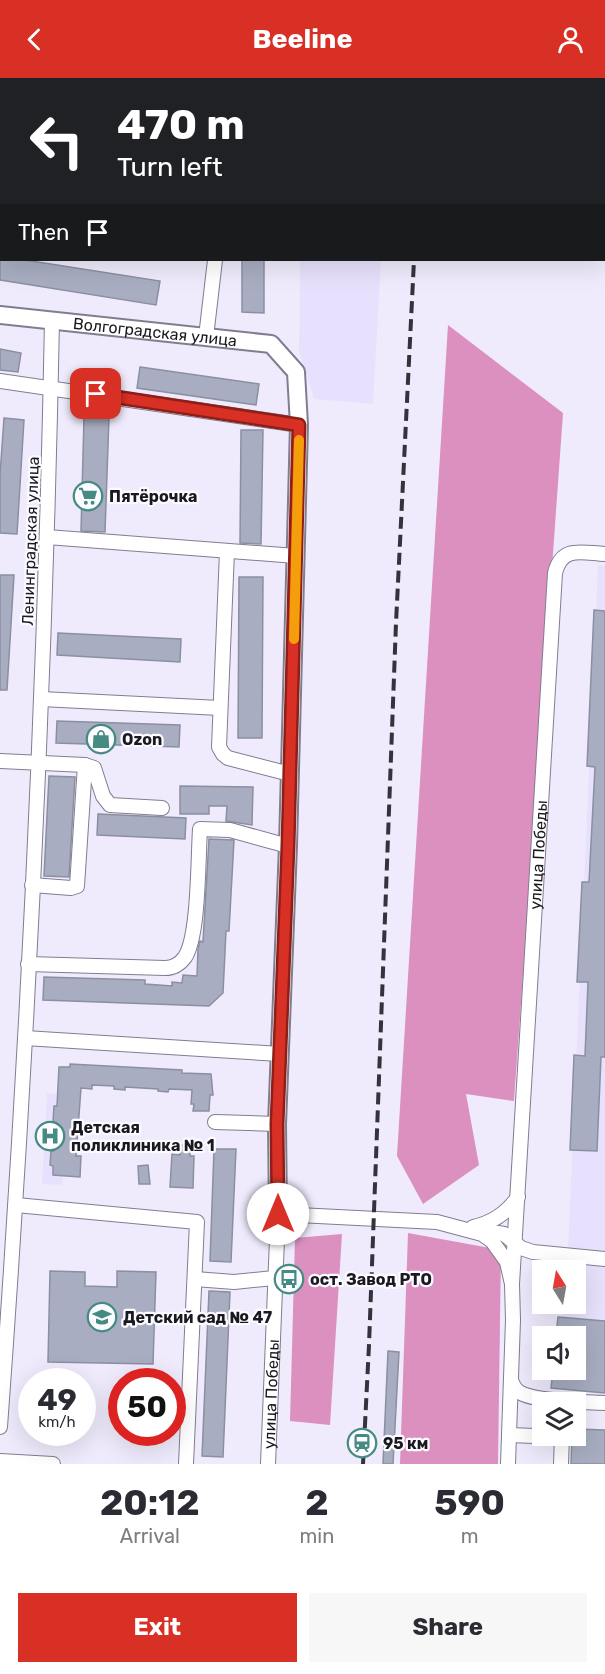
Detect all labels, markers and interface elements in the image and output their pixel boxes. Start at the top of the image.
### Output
icon: back [18,23,51,56]
text: Beeline [253,23,352,55]
icon: person [554,23,587,56]
text: 470 m [117,100,245,150]
icon: left [18,102,96,180]
text: Turn left [117,151,222,183]
icon: arrive [81,216,114,249]
text: Then [18,219,69,246]
street label: Волгоградская улица [72,314,238,350]
pin [70,368,121,419]
icon: arrive [79,377,112,410]
street label: Ленинградская улица [18,456,43,626]
supermarket icon: Пятёрочка [72,480,104,512]
place label: Пятёрочка [109,487,198,506]
shop icon: Ozon [85,723,117,755]
place label: Ozon [122,730,162,749]
street label: улица Победы [526,799,551,910]
place label: Детская поликлиника № 1 [71,1118,215,1155]
hospital icon: Детская поликлиника № 1 [34,1120,66,1152]
position arrow [246,1182,310,1246]
north arrow [532,1260,586,1314]
map controls [532,1260,586,1446]
bus stop icon: ост. Завод РТО [273,1263,305,1295]
place label: ост. Завод РТО [310,1270,432,1289]
school or university icon: Детский сад № 47 [86,1301,118,1333]
place label: Детский сад № 47 [123,1308,272,1327]
button: sound [532,1326,586,1380]
street label: улица Победы [260,1339,283,1449]
speed limit sign: 50 [108,1368,186,1446]
text: 49 [37,1382,77,1418]
button: layers [532,1392,586,1446]
text: km/h [38,1413,76,1431]
station icon: 95 км [346,1427,378,1459]
place label: 95 км [383,1434,428,1453]
text: 20:12 [100,1481,200,1524]
text: 2 [305,1481,329,1524]
text: 590 [434,1481,505,1524]
text: Arrival [120,1524,180,1548]
text: min [300,1524,334,1548]
text: m [461,1524,479,1548]
button: Exit [18,1593,297,1662]
button: Share [309,1593,587,1662]

